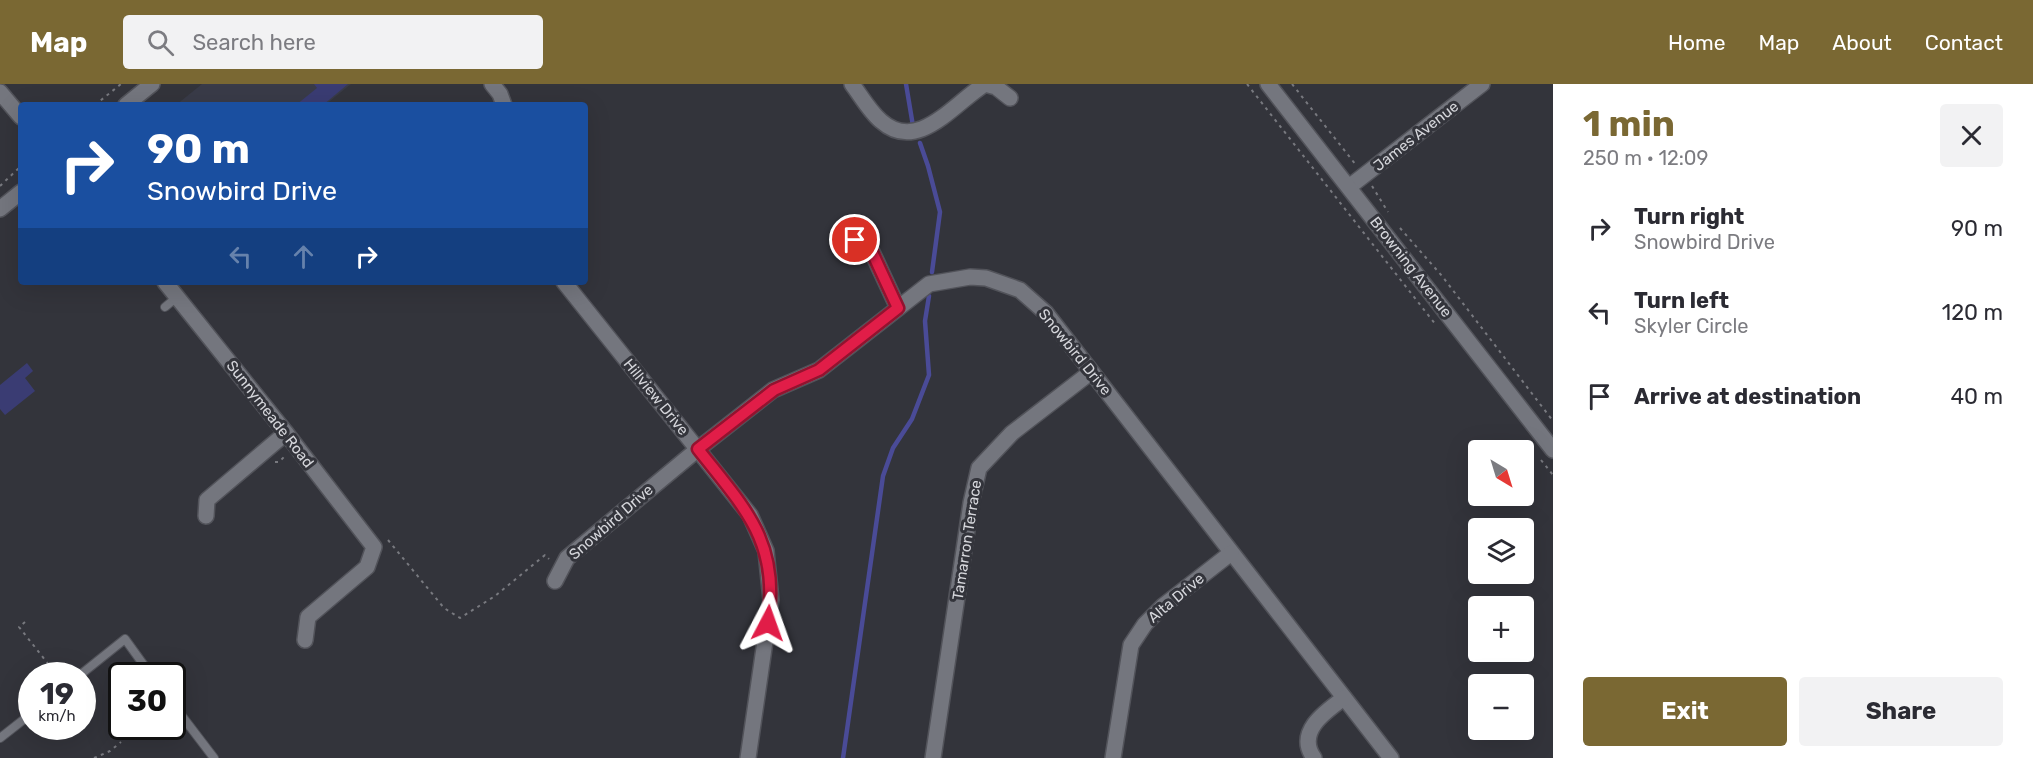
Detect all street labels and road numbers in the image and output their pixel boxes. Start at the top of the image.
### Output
street label: James Avenue [1370,97,1462,175]
street label: Browning Avenue [1366,213,1456,321]
street label: Snowbird Drive [1035,305,1115,399]
street label: Hillview Drive [620,355,692,439]
street label: Sunnymeade Road [223,357,317,471]
street label: Tamarron Terrace [949,479,985,601]
street label: Snowbird Drive [565,481,657,563]
street label: Alta Drive [1144,569,1208,627]

